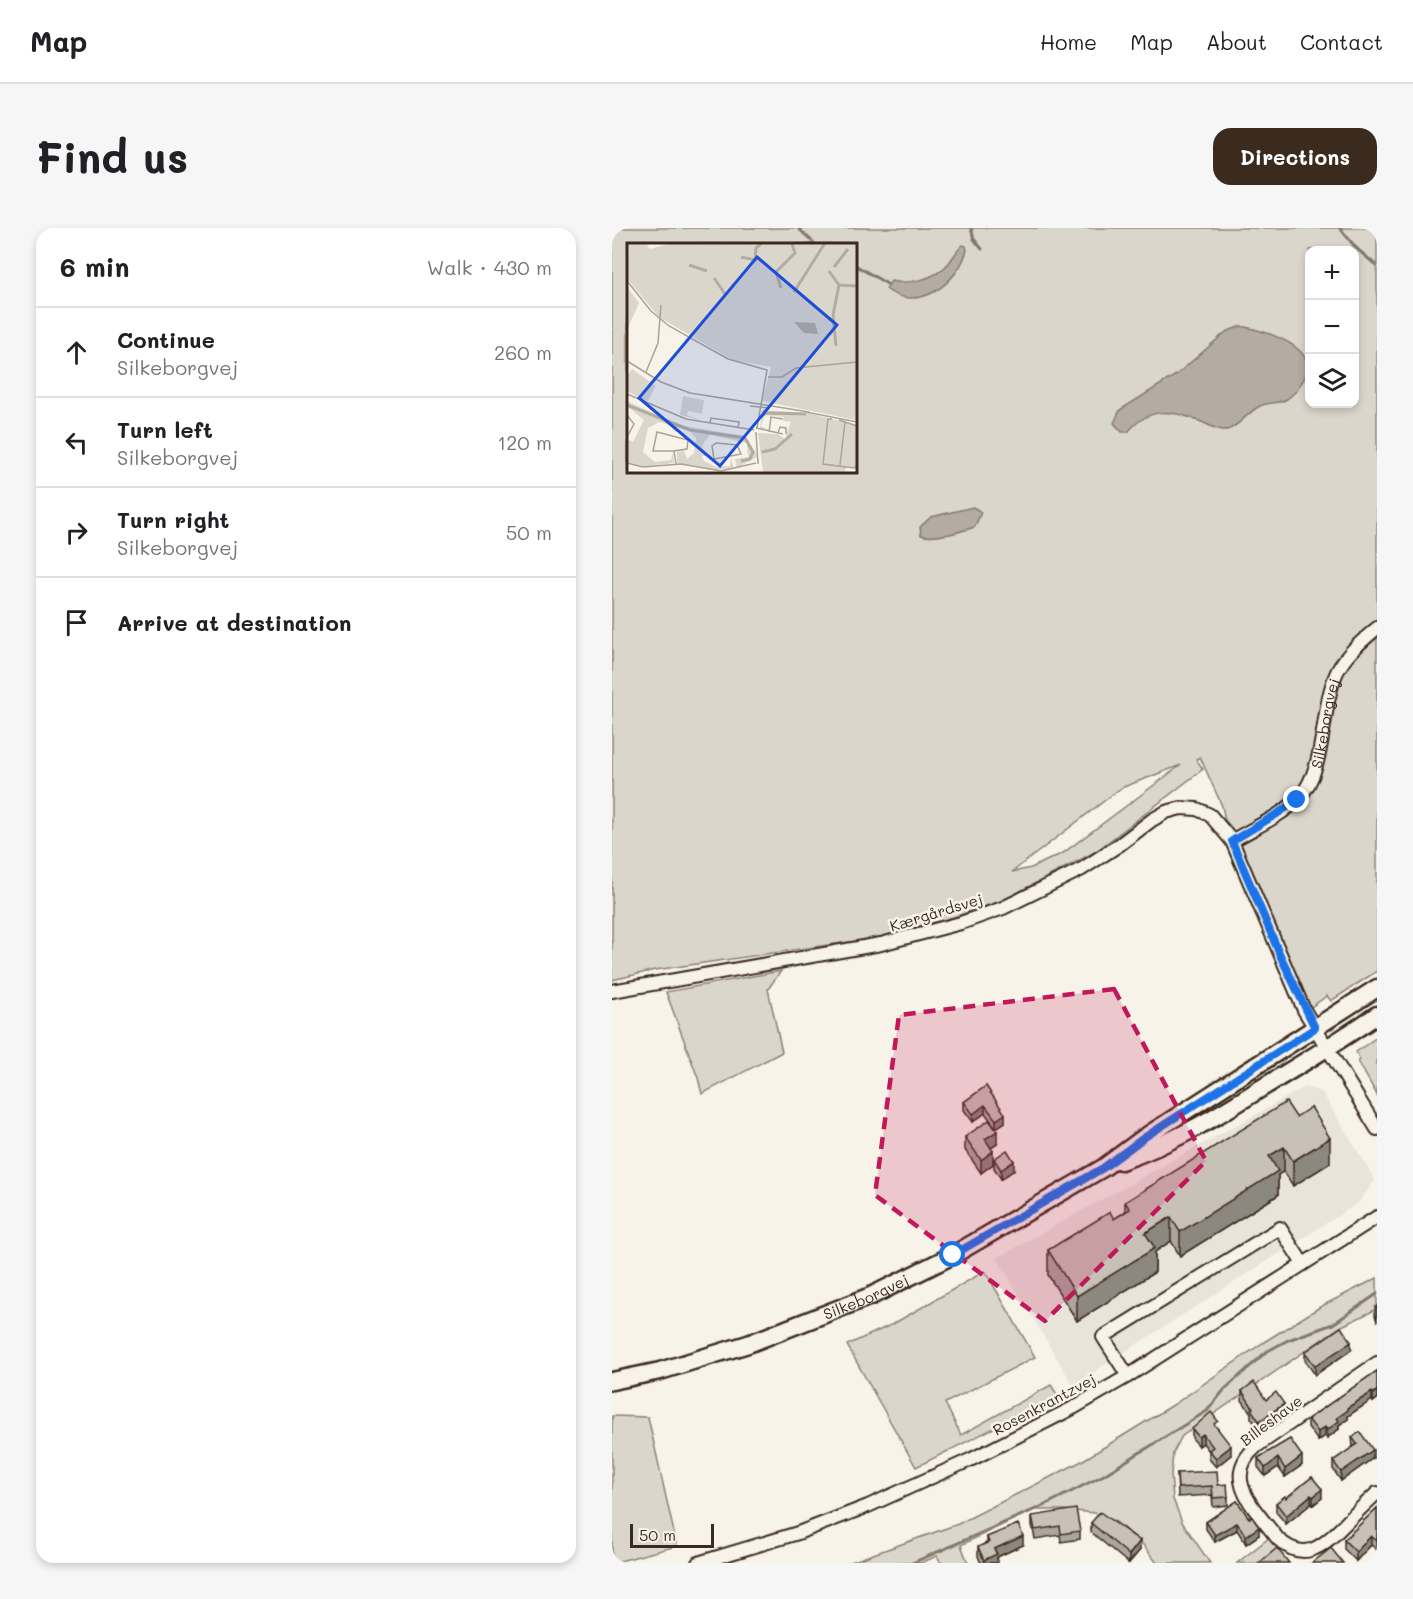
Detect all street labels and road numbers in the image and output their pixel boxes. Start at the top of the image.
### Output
street label: Silkeborgvej [1306,675,1344,771]
street label: Kærgårdsvej [887,888,985,936]
street label: Silkeborgvej [820,1269,912,1324]
street label: Rosenkrantzvej [989,1368,1099,1440]
street label: Billeshave [1236,1390,1306,1450]

